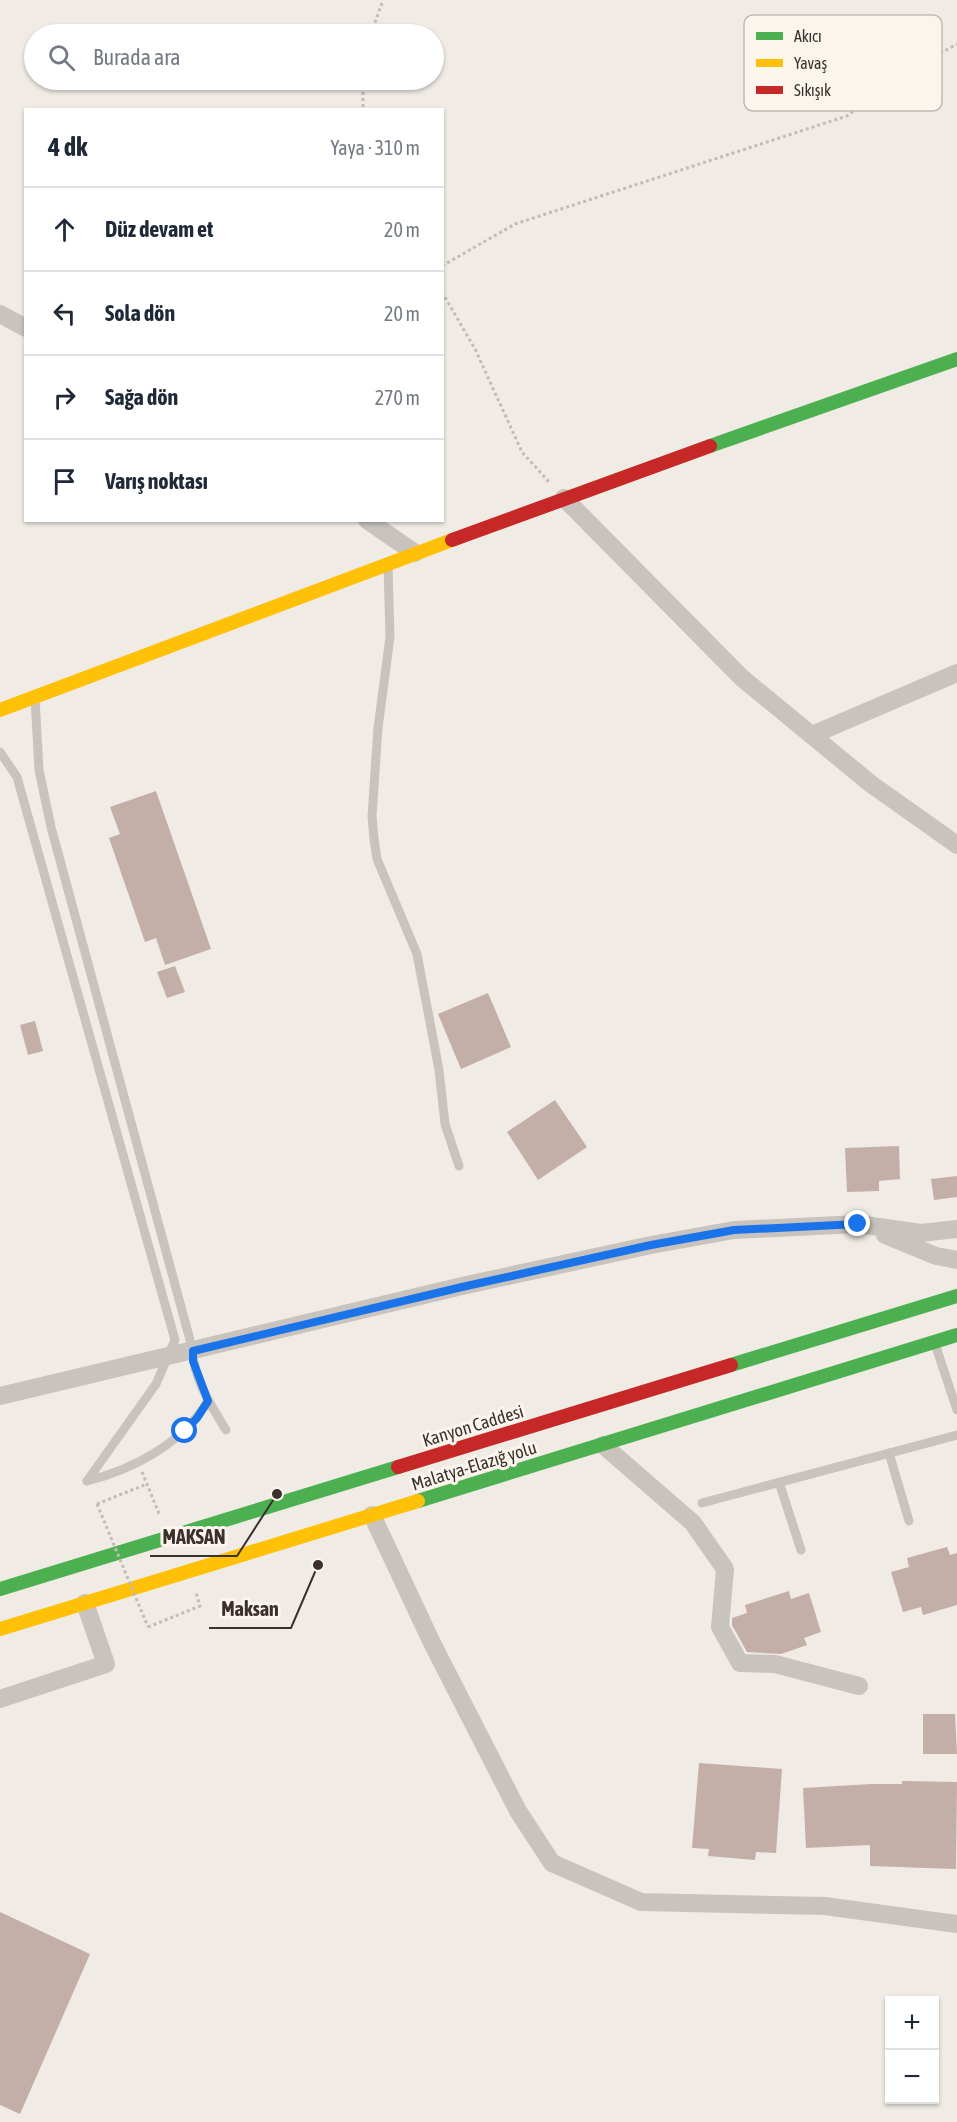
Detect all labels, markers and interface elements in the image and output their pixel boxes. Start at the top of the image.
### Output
legend [744,15,942,111]
search box [24,24,444,90]
text: Akıcı [794,27,822,45]
icon: search [45,41,78,74]
text: Burada ara [93,44,181,70]
text: Yavaş [794,54,827,73]
text: Sıkışık [794,81,831,100]
text: 4 dk [48,132,88,162]
text: Yaya · 310 m [331,136,420,159]
icon: ahead [48,213,81,246]
text: Düz devam et [105,216,213,242]
text: 20 m [384,218,420,241]
icon: left [48,297,81,330]
text: Sola dön [105,300,175,326]
text: 20 m [384,302,420,325]
icon: right [48,381,81,414]
text: Sağa dön [105,384,178,410]
text: 270 m [375,386,420,409]
icon: arrive [48,465,81,498]
text: Varış noktası [105,468,208,494]
route end [844,1210,870,1236]
street label: Kanyon Caddesi [420,1400,526,1451]
route start [171,1417,197,1443]
street label: Malatya-Elazığ yolu [409,1437,539,1495]
callout: MAKSAN [150,1518,237,1556]
text: MAKSAN [163,1525,226,1548]
callout: Maksan [209,1590,291,1628]
text: Maksan [221,1597,279,1620]
map controls [885,1996,939,2104]
button: + [885,1996,939,2050]
button: − [885,2050,939,2104]

